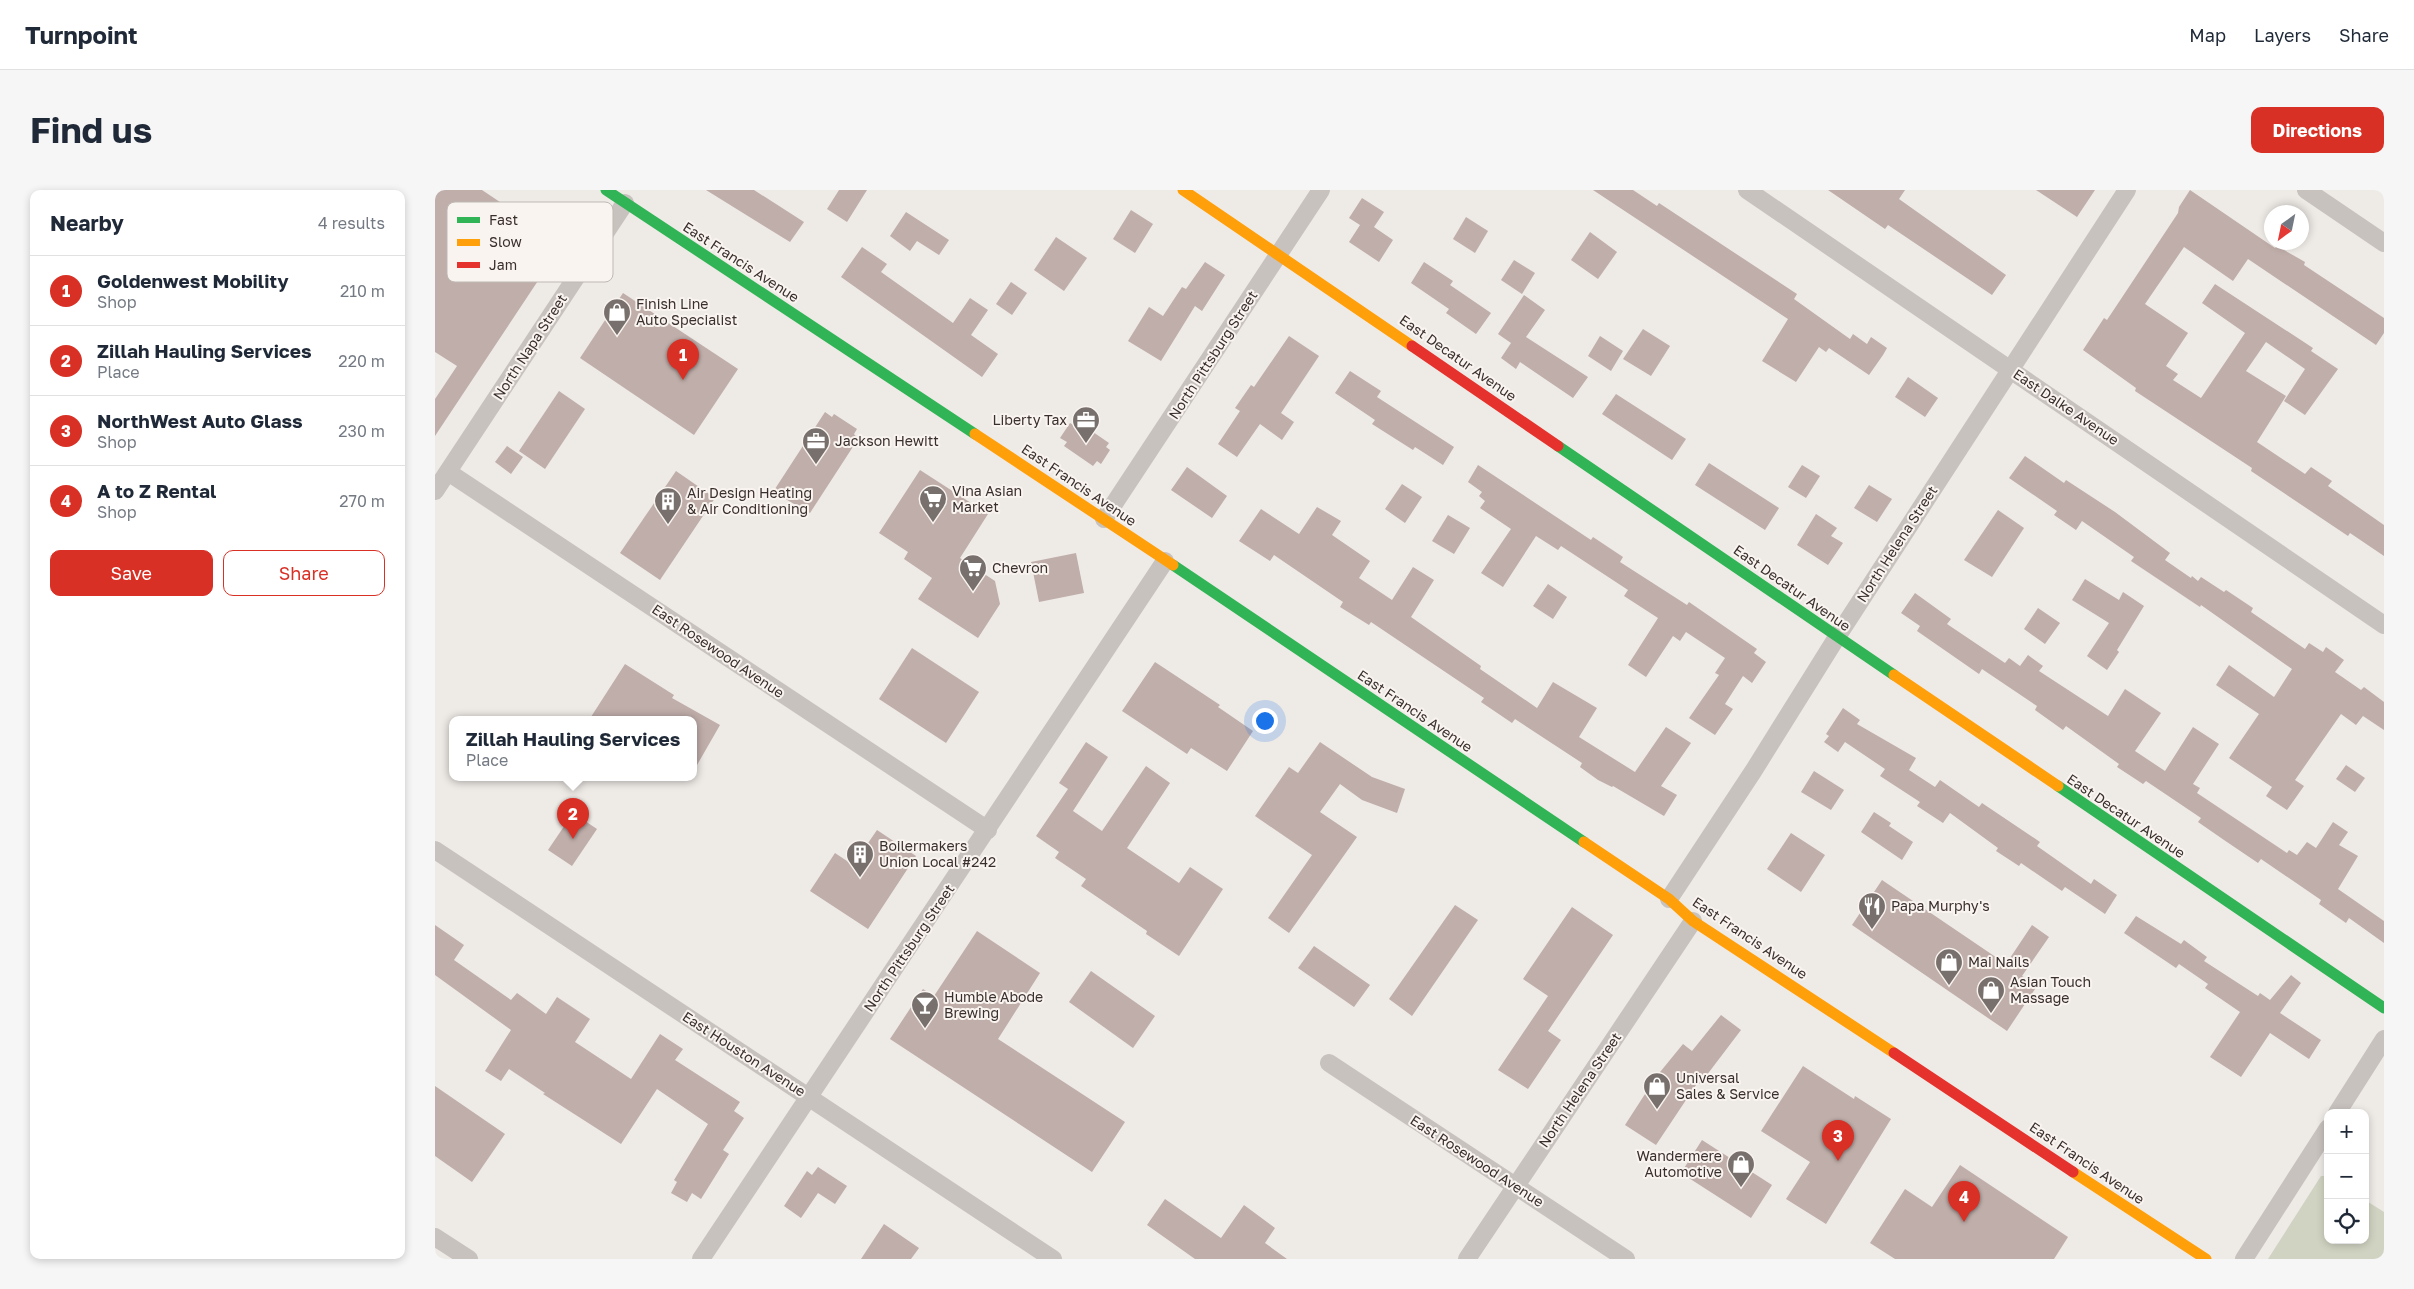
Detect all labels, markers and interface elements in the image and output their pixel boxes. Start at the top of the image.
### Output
text: Turnpoint [25,20,138,49]
text: Map [2189,24,2226,46]
text: Layers [2254,24,2311,46]
text: Share [2339,24,2389,46]
button: Directions [2251,107,2384,153]
text: Find us [30,109,152,151]
legend [447,202,613,282]
north arrow [2264,205,2309,250]
text: Nearby [50,210,124,236]
text: Fast [489,211,518,228]
text: 4 results [318,213,385,233]
street label: East Francis Avenue [680,218,802,305]
text: Slow [489,233,522,250]
text: Jam [489,256,517,273]
text: Goldenwest Mobility [97,269,289,292]
text: 1 [62,281,70,301]
text: 210 m [340,281,385,301]
street label: North Pittsburg Street [1165,287,1261,422]
street label: North Napa Street [489,291,570,403]
text: Shop [97,292,137,312]
place label: Finish Line Auto Specialist [636,295,737,328]
shop icon: Finish Line Auto Specialist [602,297,632,336]
street label: East Decatur Avenue [1397,311,1520,404]
text: Zillah Hauling Services [97,339,312,362]
pin: 1 [667,339,699,380]
text: 2 [61,351,71,371]
text: 220 m [338,351,385,371]
text: Place [97,362,140,382]
street label: East Dalke Avenue [2010,365,2122,448]
office icon: Liberty Tax [1071,405,1101,444]
text: NorthWest Auto Glass [97,409,303,432]
place label: Liberty Tax [993,411,1067,428]
text: 3 [61,421,71,441]
text: 230 m [338,421,385,441]
office icon: Jackson Hewitt [801,426,831,465]
text: Shop [97,432,137,452]
place label: Jackson Hewitt [835,432,939,449]
street label: East Francis Avenue [1019,440,1140,529]
text: A to Z Rental [97,479,216,502]
place label: Vina Asian Market [952,482,1022,515]
street label: North Helena Street [1853,482,1941,605]
place label: Air Design Heating & Air Conditioning [687,484,812,517]
supermarket icon: Vina Asian Market [918,484,948,523]
building icon: Air Design Heating & Air Conditioning [653,486,683,525]
text: 4 [61,491,71,511]
text: 270 m [339,491,385,511]
text: Shop [97,502,137,522]
street label: East Decatur Avenue [1731,541,1854,634]
button: Save [50,550,213,596]
button: Share [223,550,385,596]
supermarket icon: Chevron [958,553,988,592]
place label: Chevron [992,559,1048,576]
street label: East Rosewood Avenue [649,600,788,701]
street label: East Francis Avenue [1355,666,1476,755]
your location [1252,708,1278,734]
popup [449,716,697,781]
text: Zillah Hauling Services [466,727,680,750]
text: Place [466,750,508,770]
street label: East Decatur Avenue [2064,770,2188,861]
pin: 2 [557,798,589,839]
place label: Boilermakers Union Local #242 [879,837,996,870]
building icon: Boilermakers Union Local #242 [845,839,875,878]
street label: North Pittsburg Street [860,881,958,1015]
restaurant icon: Papa Murphy's [1857,891,1887,930]
street label: East Francis Avenue [1690,893,1811,982]
place label: Papa Murphy's [1891,897,1990,914]
shop icon: Mai Nails [1934,947,1964,986]
place label: Mai Nails [1968,953,2029,970]
place label: Asian Touch Massage [2010,973,2091,1006]
shop icon: Asian Touch Massage [1976,975,2006,1014]
place label: Humble Abode Brewing [944,988,1043,1021]
bar icon: Humble Abode Brewing [910,990,940,1029]
street label: East Houston Avenue [680,1007,809,1100]
street label: North Helena Street [1535,1029,1624,1151]
place label: Universal Sales & Service [1676,1069,1779,1102]
shop icon: Universal Sales & Service [1642,1071,1672,1110]
map controls [2324,1109,2369,1244]
button: + [2324,1109,2369,1154]
street label: East Rosewood Avenue [1407,1111,1547,1210]
street label: East Francis Avenue [2027,1118,2148,1207]
pin: 3 [1822,1120,1854,1161]
place label: Wandermere Automotive [1636,1147,1722,1180]
shop icon: Wandermere Automotive [1726,1149,1756,1188]
button: − [2324,1154,2369,1199]
pin: 4 [1948,1181,1980,1222]
button: locate [2324,1199,2369,1244]

